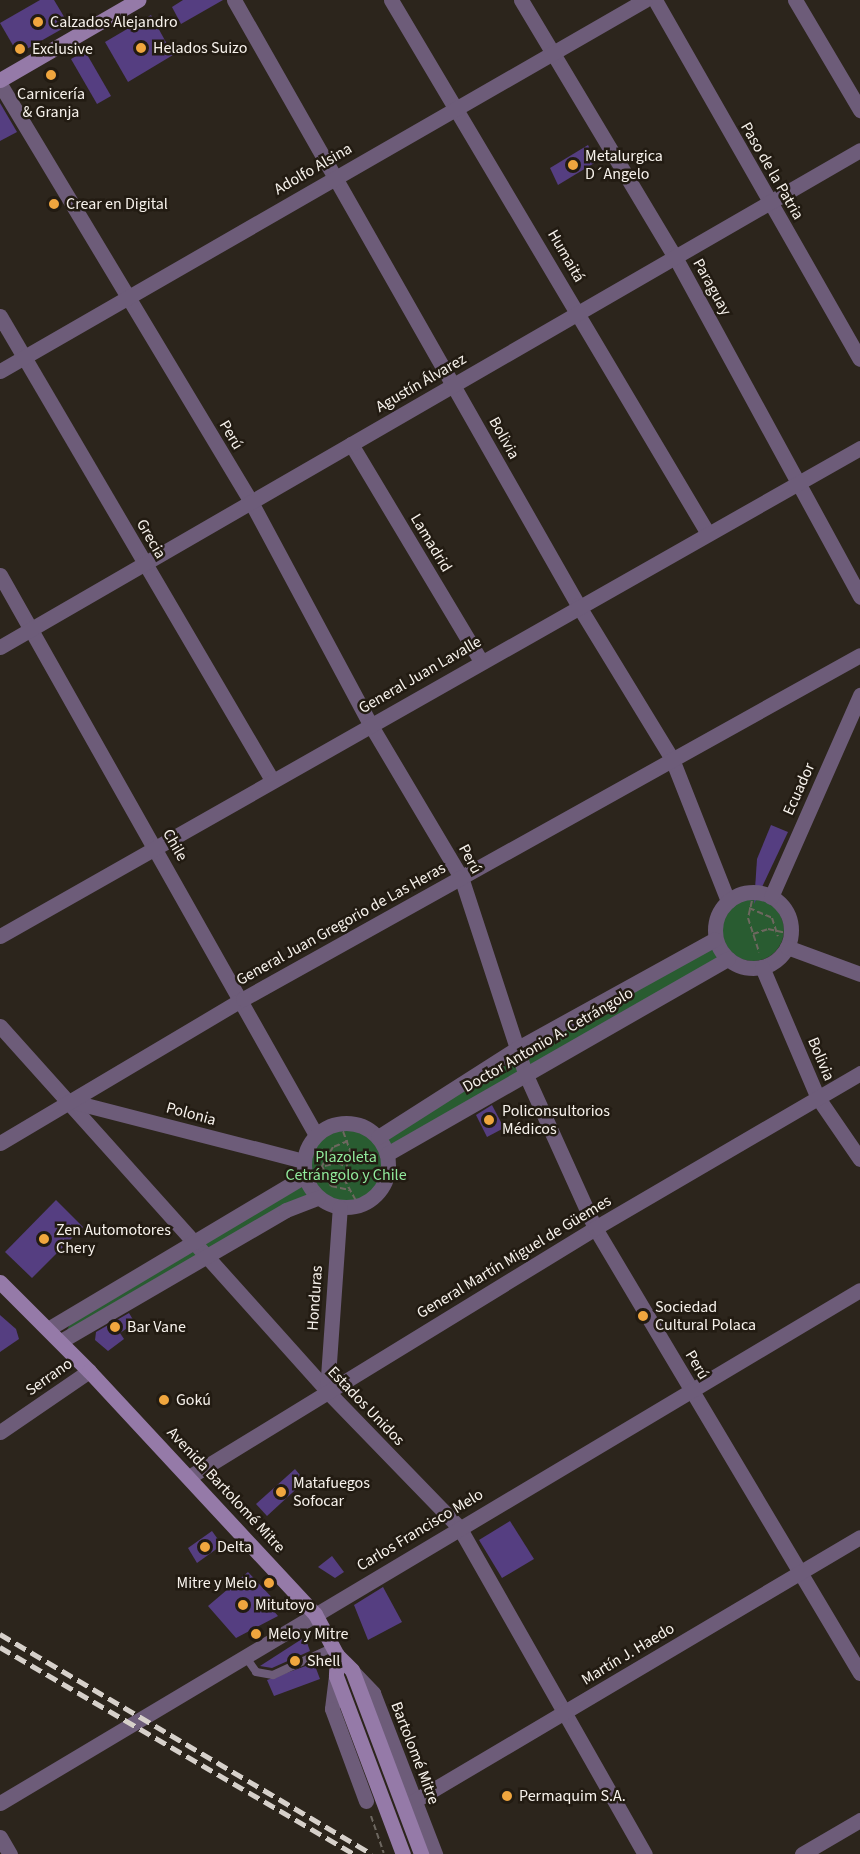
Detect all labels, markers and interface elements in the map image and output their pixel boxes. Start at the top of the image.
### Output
place label: Calzados Alejandro [50,12,178,32]
marker: Calzados Alejandro [31,15,45,29]
place label: Helados Suizo [153,38,247,58]
place label: Exclusive [32,39,93,59]
marker: Helados Suizo [134,41,148,55]
marker: Exclusive [13,42,27,56]
marker: Carnicería & Granja [44,68,58,82]
place label: Carnicería & Granja [17,84,85,122]
street label: Paso de la Patria [736,119,808,223]
street label: Adolfo Alsina [271,139,355,199]
place label: Metalurgica D´Angelo [585,146,663,184]
marker: Metalurgica D´Angelo [566,158,580,172]
place label: Crear en Digital [66,194,168,214]
marker: Crear en Digital [47,197,61,211]
street label: Humaitá [543,226,589,286]
street label: Paraguay [689,255,735,319]
street label: Agustín Álvarez [372,349,470,417]
street label: Bolivia [485,413,523,463]
street label: Perú [215,417,247,453]
street label: Lamadrid [406,510,456,576]
street label: Grecia [132,516,170,562]
street label: General Juan Lavalle [355,632,485,718]
street label: Ecuador [779,760,819,818]
street label: Chile [158,826,192,864]
street label: Perú [454,841,486,877]
street label: General Juan Gregorio de Las Heras [233,858,449,990]
street label: Doctor Antonio A. Cetrángolo [459,983,637,1097]
street label: Bolivia [803,1034,839,1084]
street label: Polonia [164,1098,218,1130]
place label: Policonsultorios Médicos [502,1101,610,1139]
marker: Policonsultorios Médicos [480,1111,498,1129]
park label: Plazoleta Cetrángolo y Chile [285,1147,407,1185]
street label: General Martín Miguel de Güemes [413,1191,615,1323]
place label: Zen Automotores Chery [56,1220,171,1258]
marker: Zen Automotores Chery [37,1232,51,1246]
street label: Honduras [303,1265,327,1331]
place label: Sociedad Cultural Polaca [655,1297,756,1335]
marker: Sociedad Cultural Polaca [636,1309,650,1323]
place label: Bar Vane [127,1317,186,1337]
marker: Bar Vane [108,1320,122,1334]
street label: Perú [681,1347,713,1383]
street label: Serrano [22,1354,76,1400]
street label: Estados Unidos [323,1362,409,1450]
place label: Gokú [176,1390,211,1410]
marker: Gokú [157,1393,171,1407]
street label: Avenida Bartolomé Mitre [163,1423,289,1557]
place label: Matafuegos Sofocar [293,1473,370,1511]
marker: Matafuegos Sofocar [274,1485,288,1499]
street label: Carlos Francisco Melo [353,1485,487,1575]
place label: Delta [217,1537,252,1557]
marker: Delta [198,1540,212,1554]
place label: Mitre y Melo [177,1573,257,1593]
marker: Mitre y Melo [262,1576,276,1590]
place label: Mitutoyo [255,1595,315,1615]
marker: Mitutoyo [236,1598,250,1612]
street label: Martín J. Haedo [578,1619,678,1689]
place label: Melo y Mitre [268,1624,348,1644]
marker: Melo y Mitre [249,1627,263,1641]
place label: Shell [307,1651,340,1671]
marker: Shell [288,1654,302,1668]
street label: Bartolomé Mitre [387,1699,443,1807]
place label: Permaquim S.A. [519,1786,626,1806]
marker: Permaquim S.A. [500,1789,514,1803]

